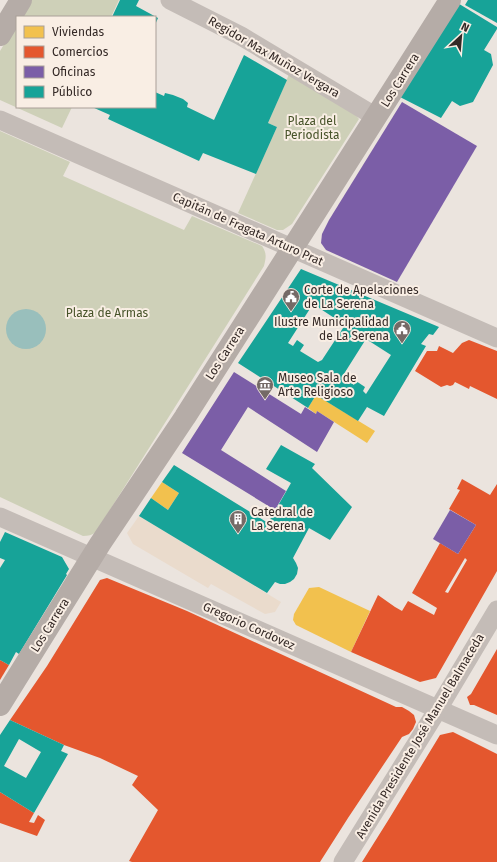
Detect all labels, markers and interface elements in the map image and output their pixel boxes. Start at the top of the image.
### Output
street label: Regidor Max Muñoz Vergara [206,14,342,100]
legend [16,16,156,108]
north arrow [441,16,481,56]
text: N [459,20,471,35]
text: Viviendas [52,25,105,39]
text: Comercios [52,45,109,59]
street label: Los Carrera [378,51,422,109]
text: Oficinas [52,65,96,79]
text: Público [52,85,92,99]
park label: Plaza del Periodista [284,114,340,142]
street label: Capitán de Fragata Arturo Prat [171,189,326,269]
place label: Corte de Apelaciones de La Serena [304,283,419,311]
public building icon: Corte de Apelaciones de La Serena [281,287,301,312]
park label: Plaza de Armas [66,306,149,320]
place label: Ilustre Municipalidad de La Serena [274,315,389,343]
public building icon: Ilustre Municipalidad de La Serena [392,319,412,344]
street label: Los Carrera [203,324,247,382]
place label: Museo Sala de Arte Religioso [278,371,356,399]
museum icon: Museo Sala de Arte Religioso [255,375,275,400]
place label: Catedral de La Serena [251,505,313,533]
building icon: Catedral de La Serena [228,509,248,534]
street label: Los Carrera [28,596,72,654]
street label: Gregorio Cordovez [201,599,297,653]
street label: Avenida Presidente José Manuel Balmaceda [353,631,487,841]

